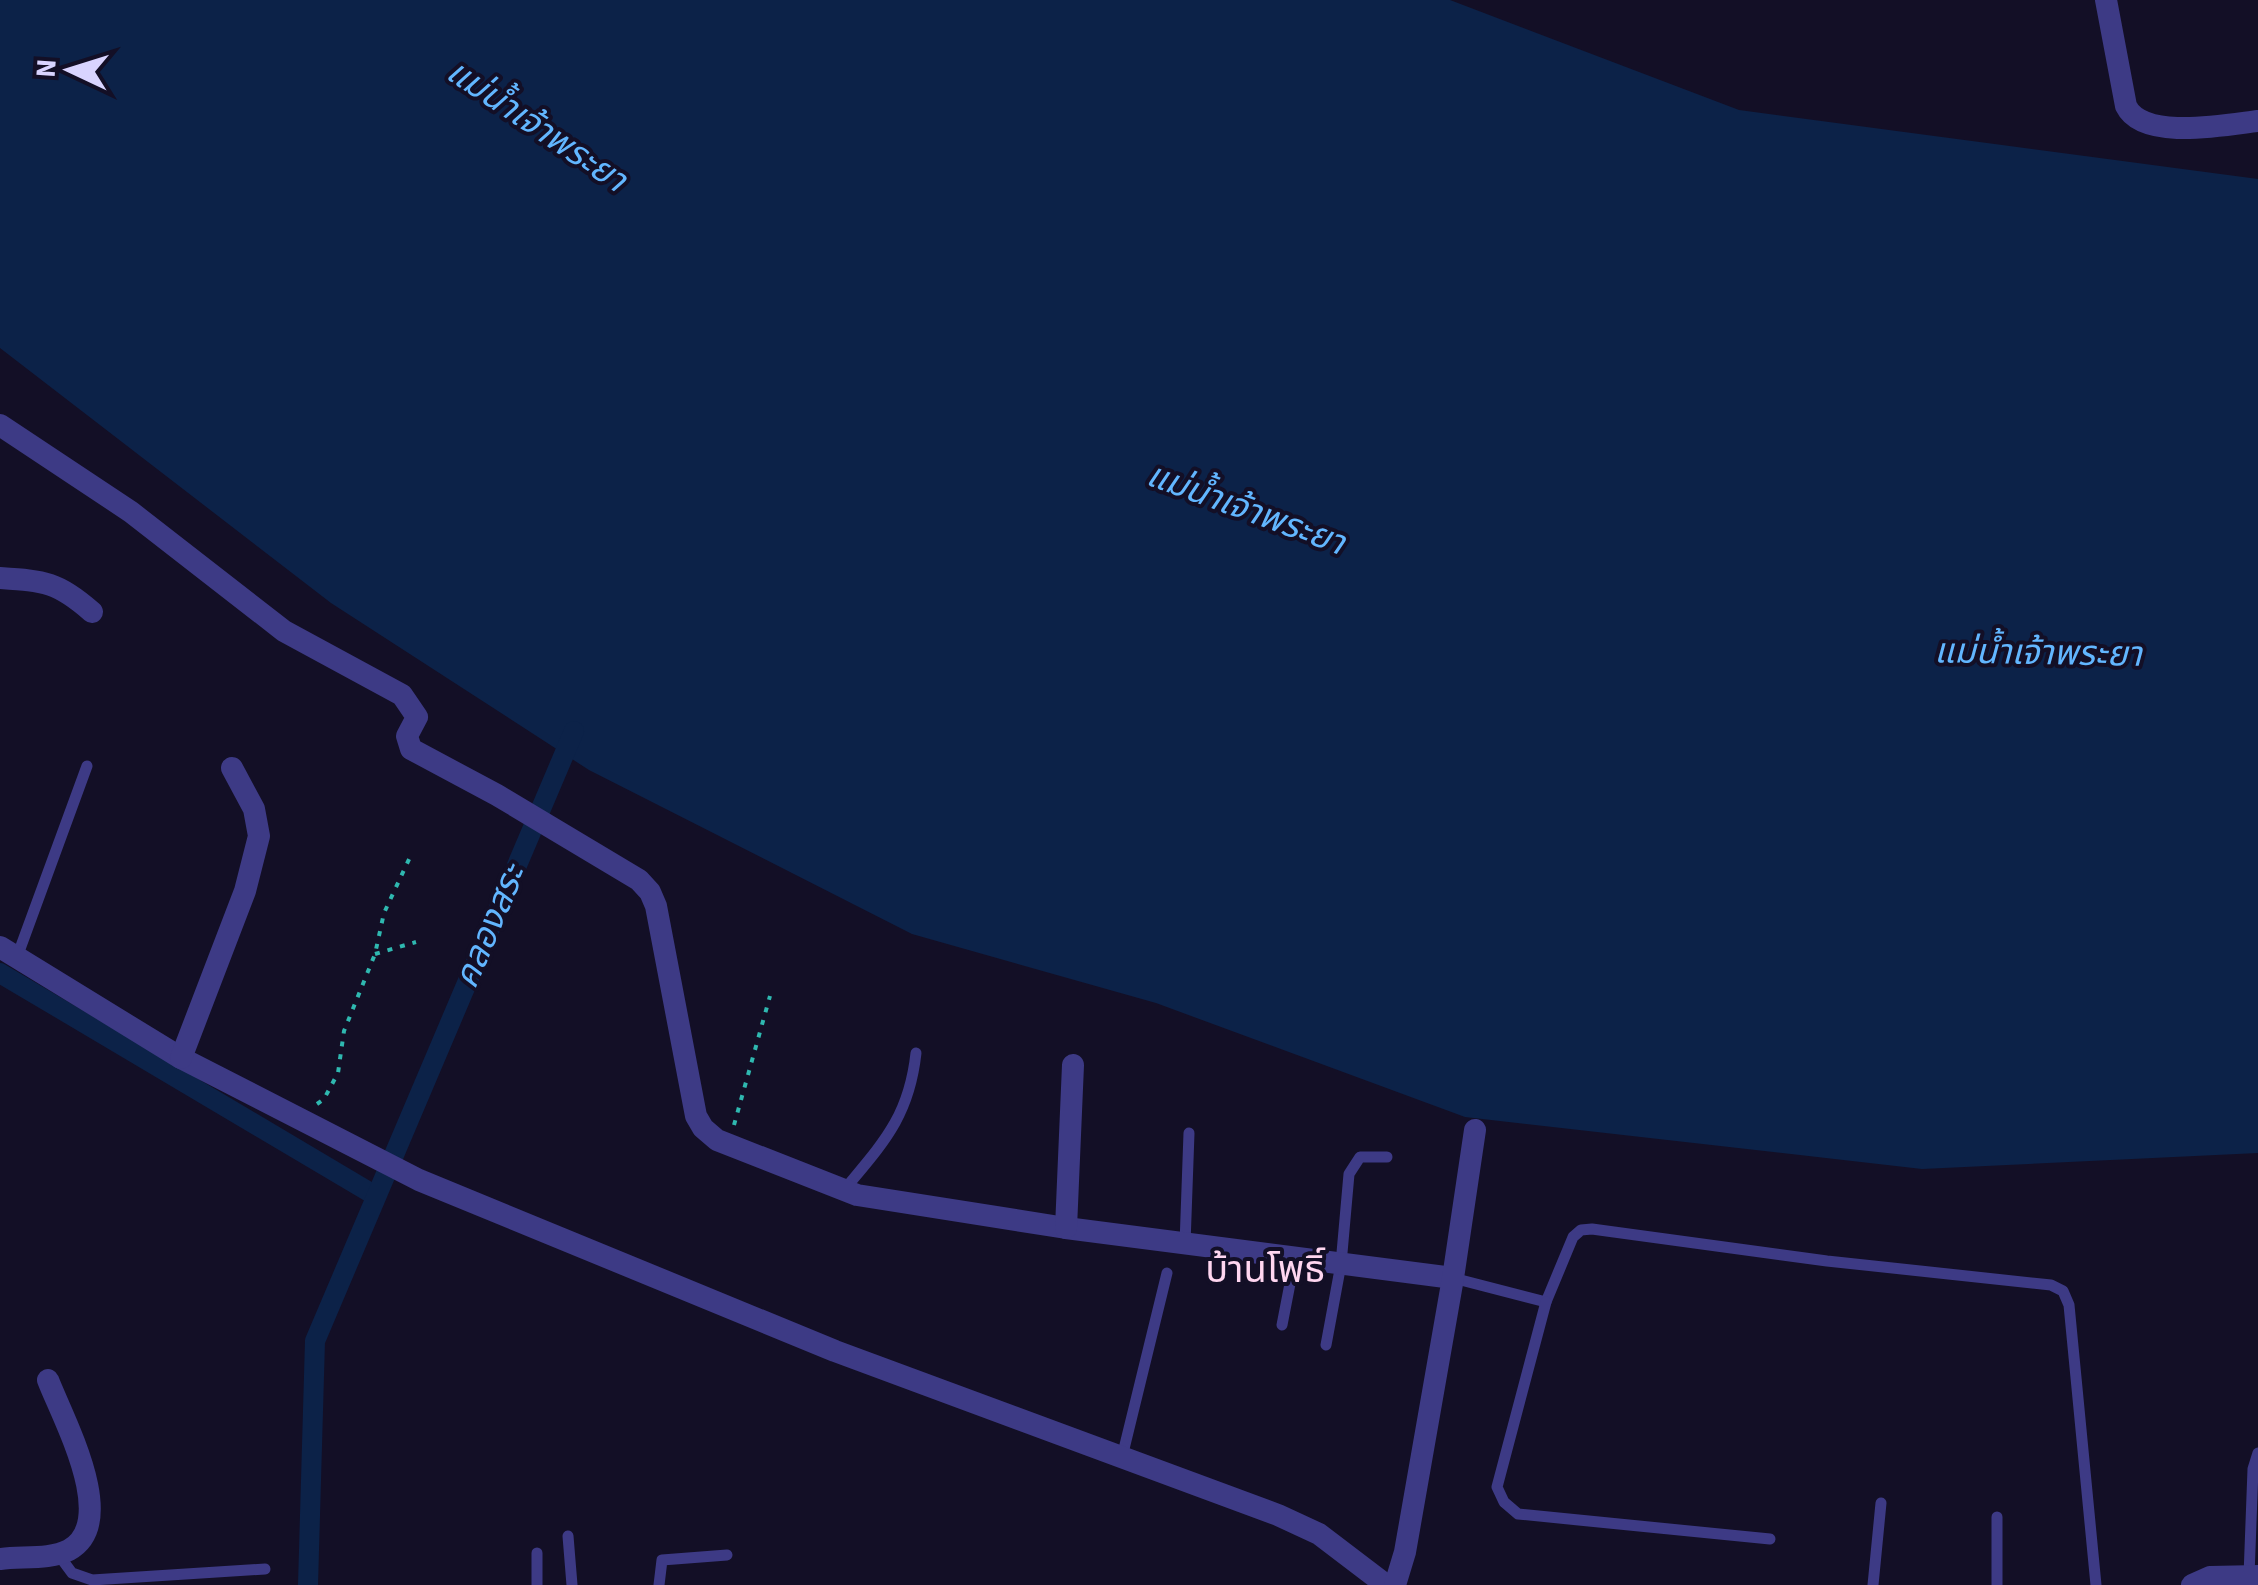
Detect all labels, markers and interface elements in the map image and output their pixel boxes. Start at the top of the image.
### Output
north arrow [20,20,120,120]
water label: แม่น้ำเจ้าพระยา [436,47,638,206]
text: N [25,58,67,79]
water label: แม่น้ำเจ้าพระยา [1140,450,1353,569]
water label: แม่น้ำเจ้าพระยา [1934,626,2144,680]
water label: คลองสระ [442,854,539,996]
district label: บ้านโพธิ์ [1205,1243,1326,1297]

